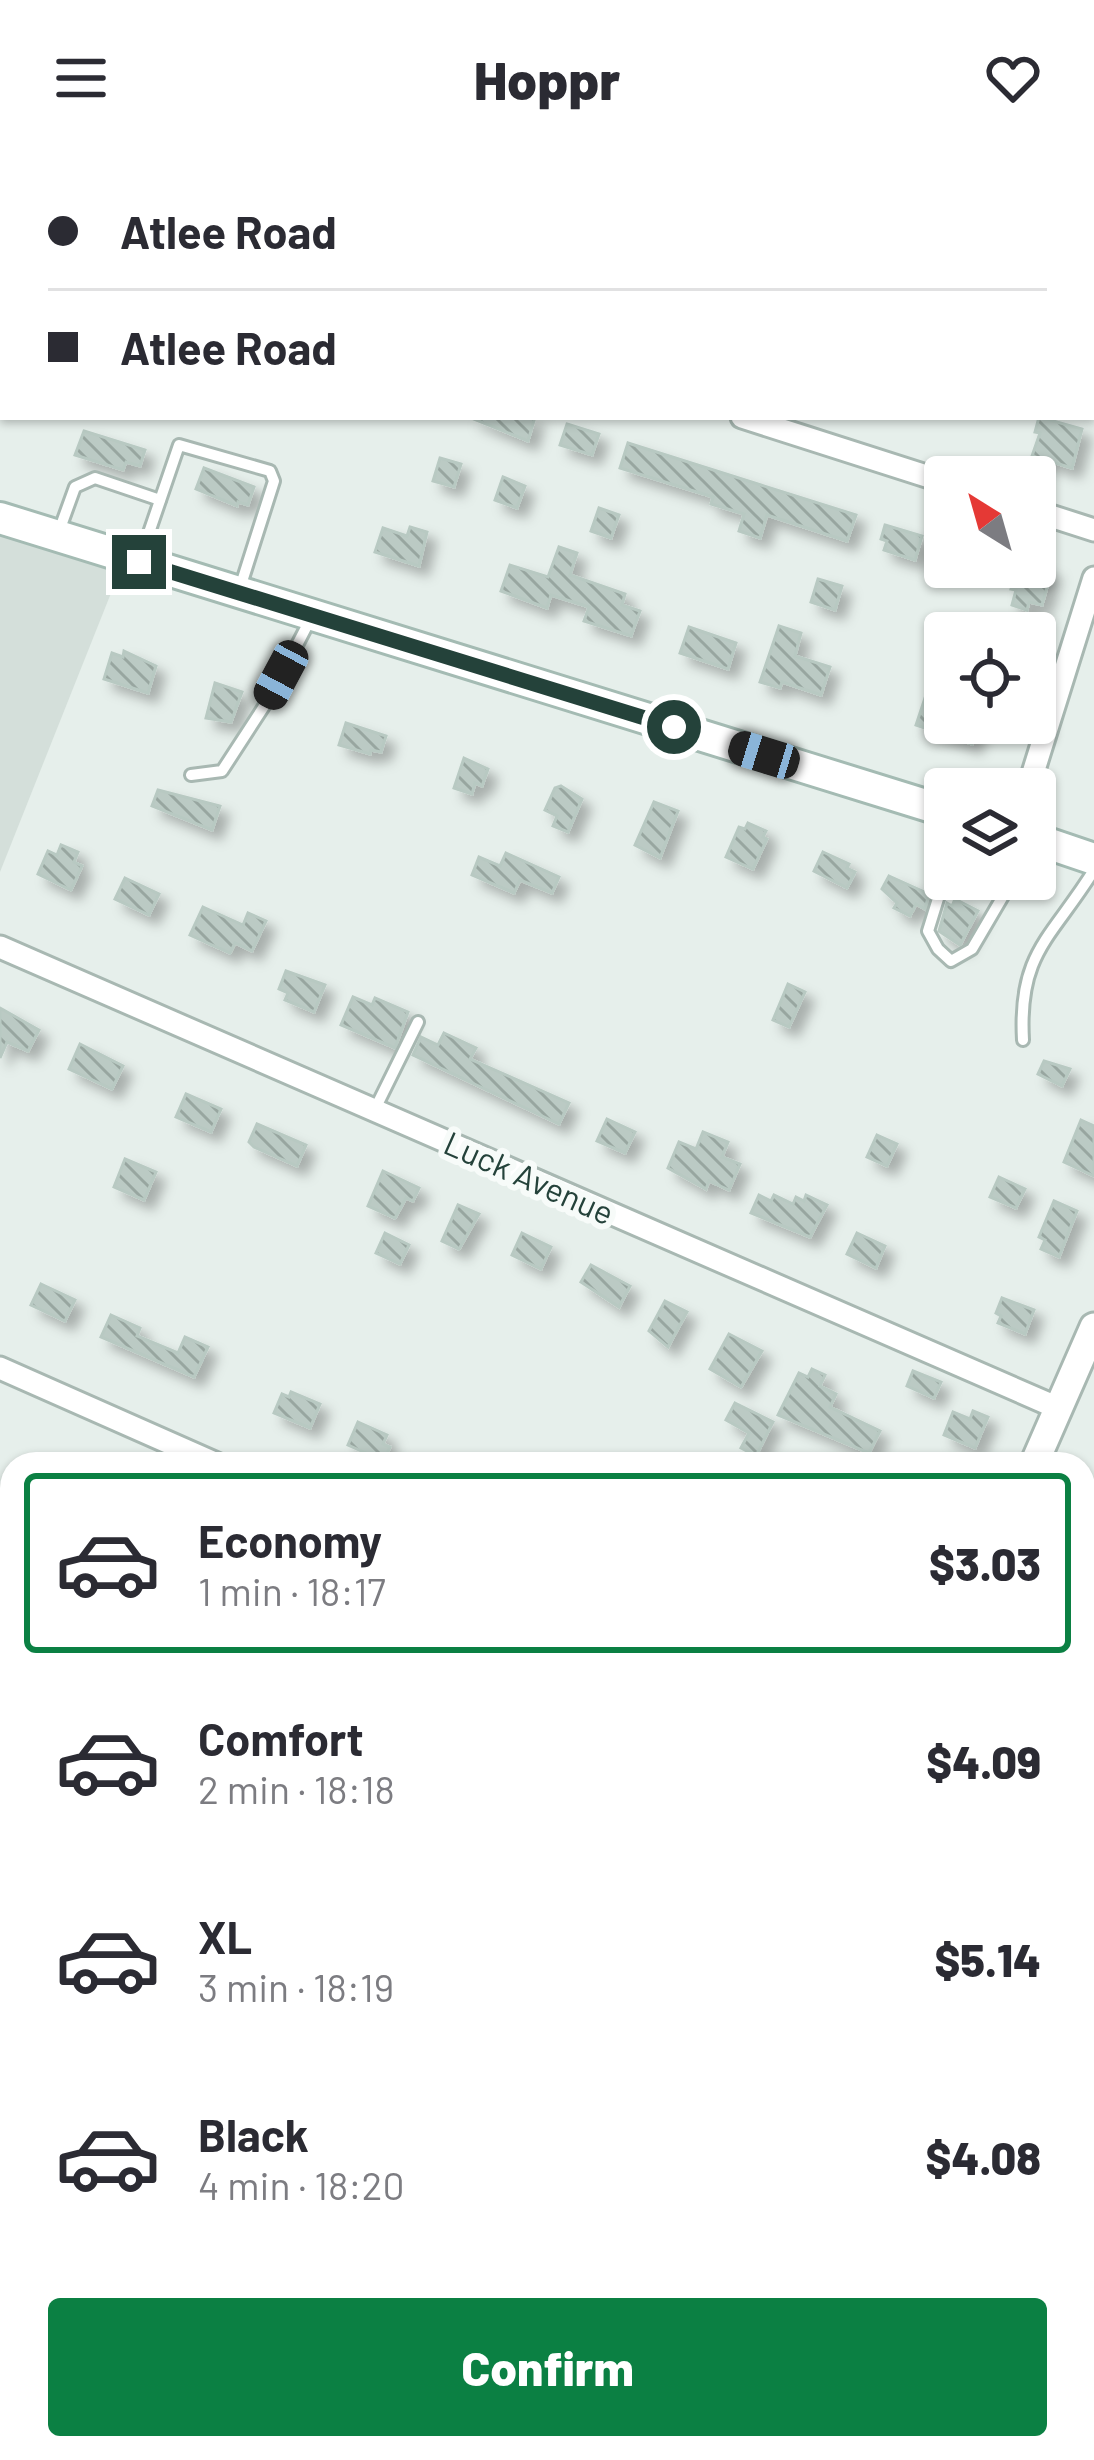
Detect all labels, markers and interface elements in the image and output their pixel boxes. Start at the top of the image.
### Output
icon: menu [48,45,114,111]
icon: heart [980,45,1046,111]
text: Hoppr [474,46,620,111]
text: Atlee Road [120,204,337,258]
text: Atlee Road [120,320,337,374]
north arrow [924,456,1056,588]
map controls [924,456,1056,900]
route end [112,535,166,589]
button: locate [924,612,1056,744]
car [248,635,314,715]
route start [647,700,701,754]
car [724,727,804,783]
button: layers [924,768,1056,900]
street label: Luck Avenue [438,1122,620,1232]
icon: car [54,1509,162,1617]
text: Economy [198,1513,382,1567]
text: $3.03 [929,1536,1041,1590]
text: 1 min · 18:17 [198,1567,386,1614]
icon: car [54,1707,162,1815]
text: Comfort [198,1711,364,1765]
text: $4.09 [926,1734,1041,1788]
text: 2 min · 18:18 [198,1765,395,1812]
icon: car [54,1905,162,2013]
text: XL [198,1909,252,1963]
text: $5.14 [934,1932,1041,1986]
text: 3 min · 18:19 [198,1963,394,2010]
icon: car [54,2103,162,2211]
text: Black [198,2107,309,2161]
text: $4.08 [926,2130,1041,2184]
text: 4 min · 18:20 [198,2161,404,2208]
button: Confirm [48,2298,1047,2436]

